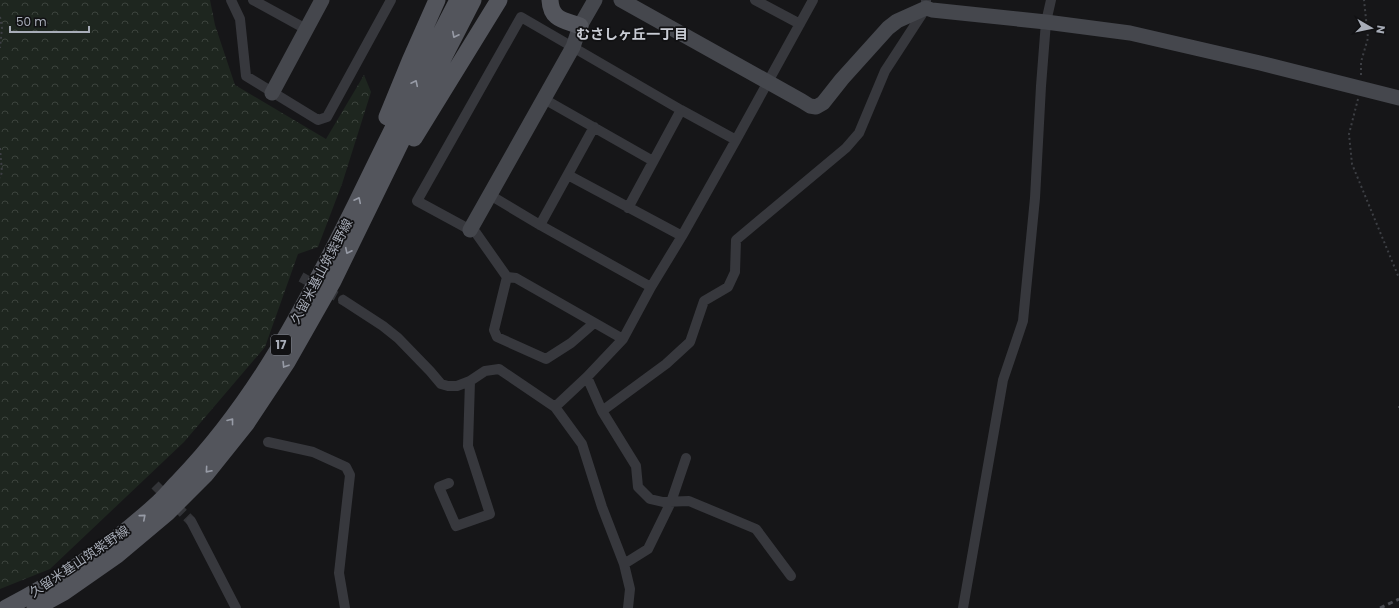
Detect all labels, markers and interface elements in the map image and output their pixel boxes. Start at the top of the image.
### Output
scale bar [10,8,89,34]
north arrow [1351,8,1391,48]
text: 50 m [16,13,47,30]
district label: むさしヶ丘一丁目 [576,24,688,44]
text: N [1372,24,1389,35]
one-way arrow [452,30,460,38]
one-way arrow [410,80,418,87]
one-way arrow [353,196,361,204]
street label: 久留米基山筑紫野線 [286,215,357,327]
one-way arrow [345,247,353,255]
road number: 17 [271,335,291,355]
one-way arrow [282,361,290,368]
one-way arrow [226,419,233,426]
one-way arrow [206,465,213,473]
one-way arrow [138,514,145,521]
street label: 久留米基山筑紫野線 [25,521,133,602]

